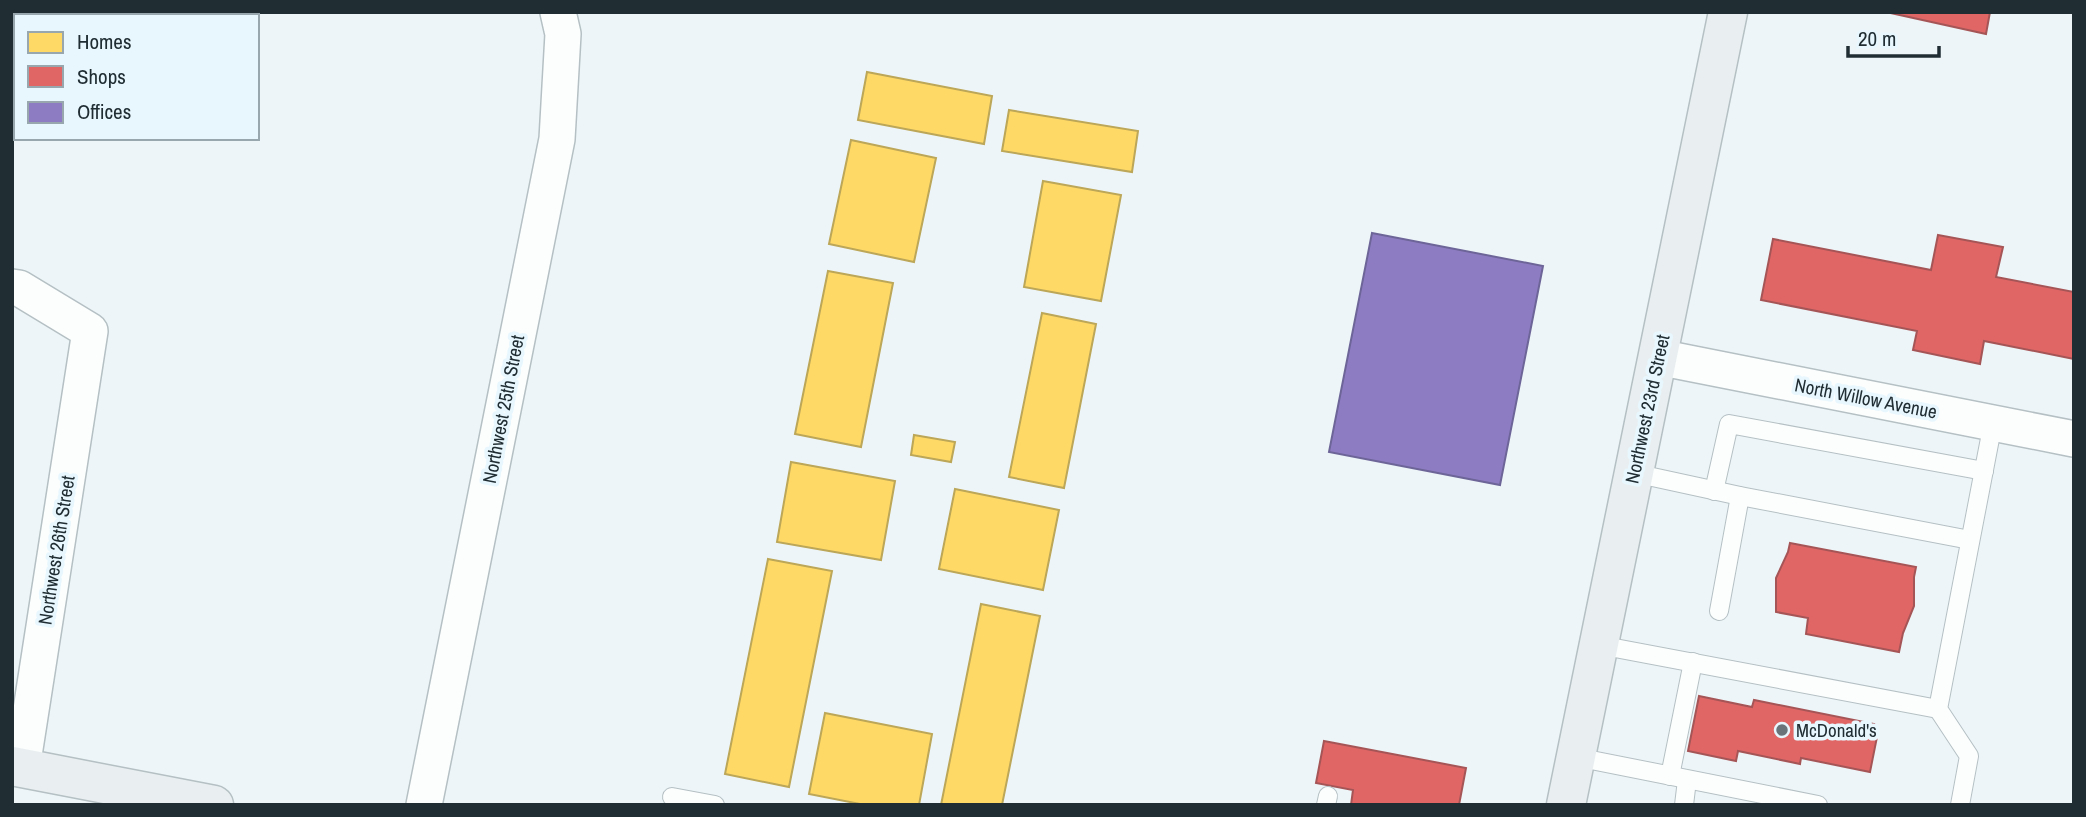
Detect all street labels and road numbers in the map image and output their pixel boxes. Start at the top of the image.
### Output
street label: Northwest 25th Street [476,332,530,485]
street label: Northwest 23rd Street [1619,332,1676,486]
street label: North Willow Avenue [1793,371,1939,425]
street label: Northwest 26th Street [31,473,81,626]

